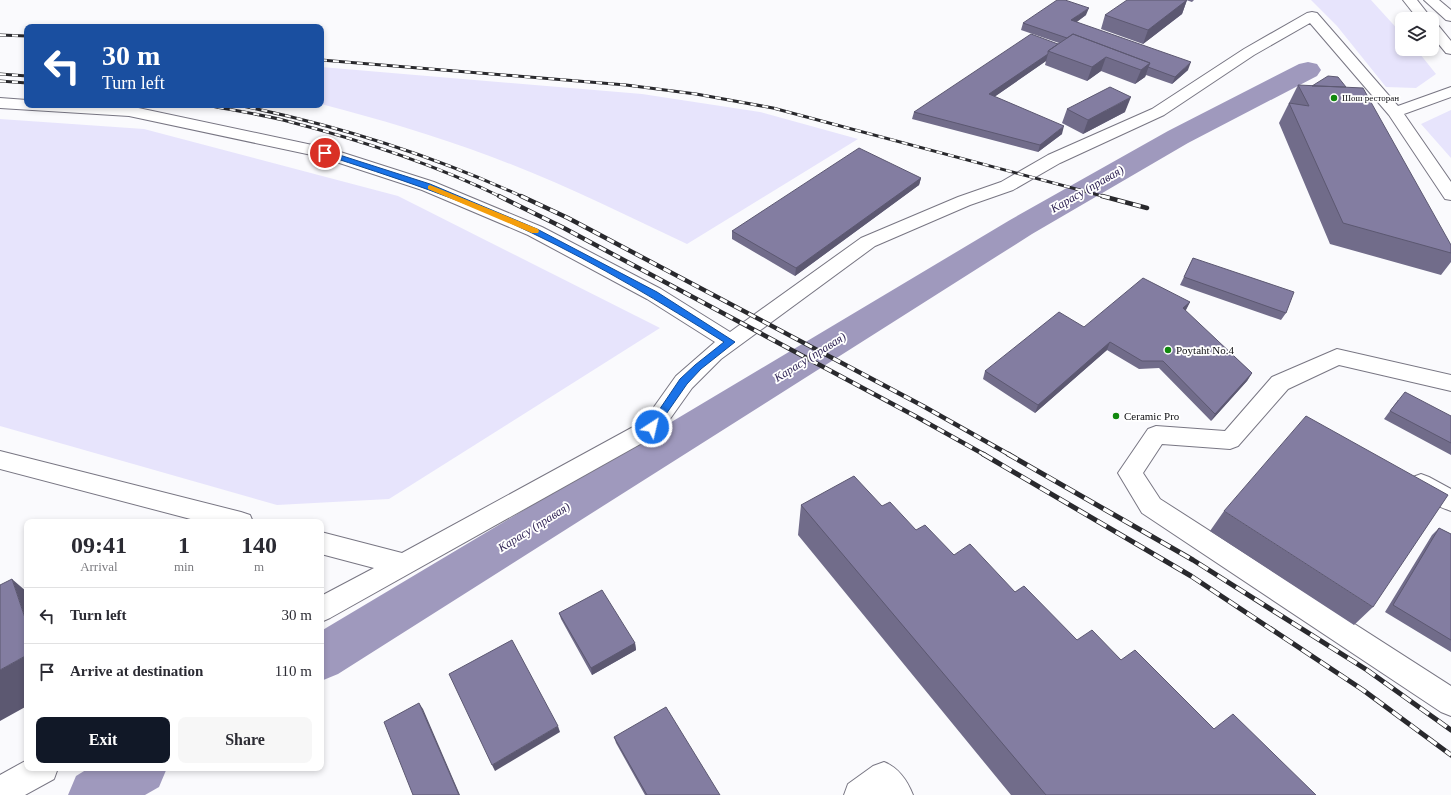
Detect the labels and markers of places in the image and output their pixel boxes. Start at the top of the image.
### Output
marker: Шош ресторан [1329,93,1339,103]
place label: Шош ресторан [1342,93,1399,103]
pin [308,136,342,170]
place label: Poytaht No.4 [1176,344,1235,356]
marker: Poytaht No.4 [1163,345,1173,355]
place label: Ceramic Pro [1124,410,1180,422]
marker: Ceramic Pro [1111,411,1121,421]

